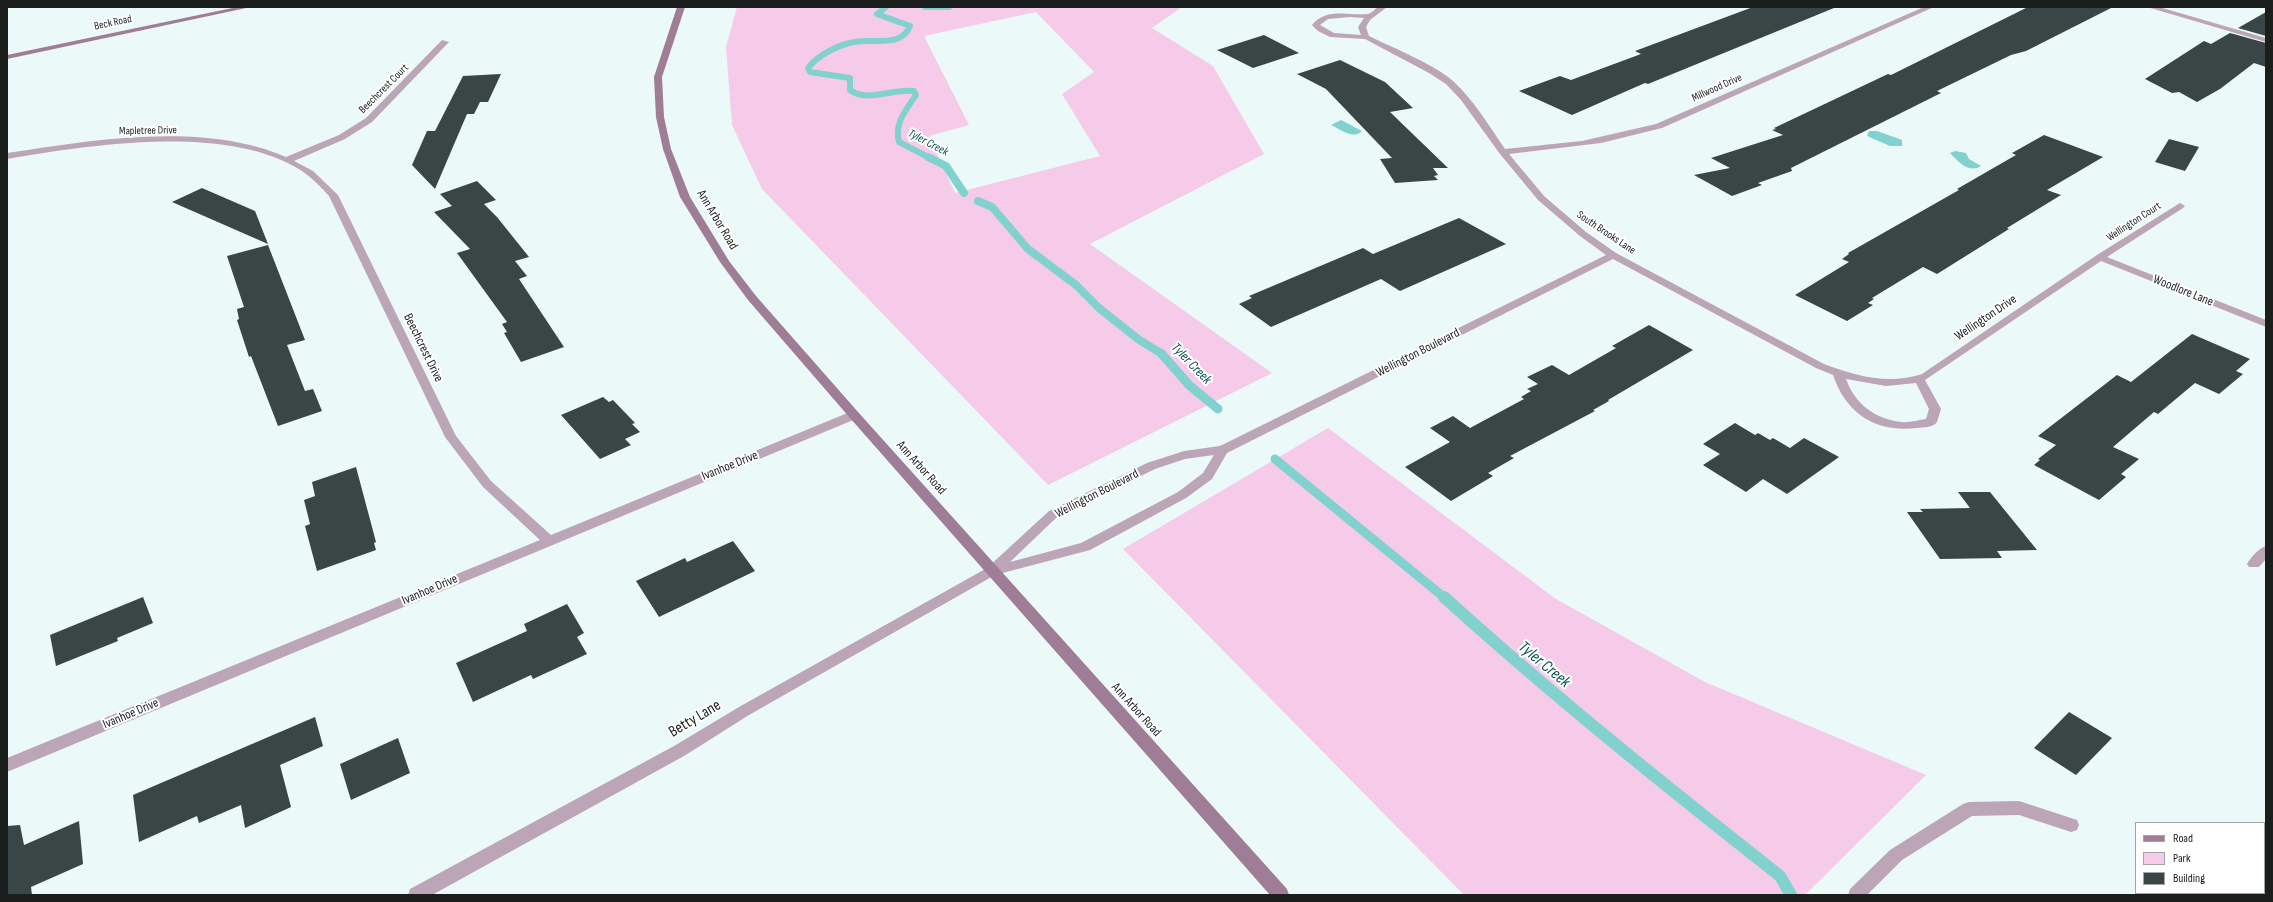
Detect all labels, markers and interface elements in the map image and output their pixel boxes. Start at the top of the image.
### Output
street label: Beck Road [93,13,133,33]
street label: Beechcrest Court [356,61,412,117]
street label: Millwood Drive [1690,71,1744,105]
street label: Mapletree Drive [119,124,177,138]
water label: Tyler Creek [905,126,951,160]
street label: Ann Arbor Road [693,187,741,253]
street label: Wellington Court [2104,200,2164,244]
street label: South Brooks Lane [1574,209,1638,257]
street label: Woodlore Lane [2151,272,2215,310]
street label: Wellington Drive [1952,292,2020,344]
street label: Beechcrest Drive [400,311,446,385]
street label: Wellington Boulevard [1374,325,1462,381]
water label: Tyler Creek [1167,340,1215,388]
street label: Ann Arbor Road [893,438,949,498]
street label: Ivanhoe Drive [700,448,760,484]
street label: Wellington Boulevard [1053,466,1141,522]
street label: Ivanhoe Drive [400,571,460,609]
water label: Tyler Creek [1514,637,1574,693]
street label: Ann Arbor Road [1108,680,1164,740]
street label: Ivanhoe Drive [101,695,161,733]
street label: Betty Lane [665,696,725,742]
legend [2135,822,2265,894]
text: Road [2173,831,2193,846]
text: Park [2173,851,2191,866]
text: Building [2173,871,2205,886]

